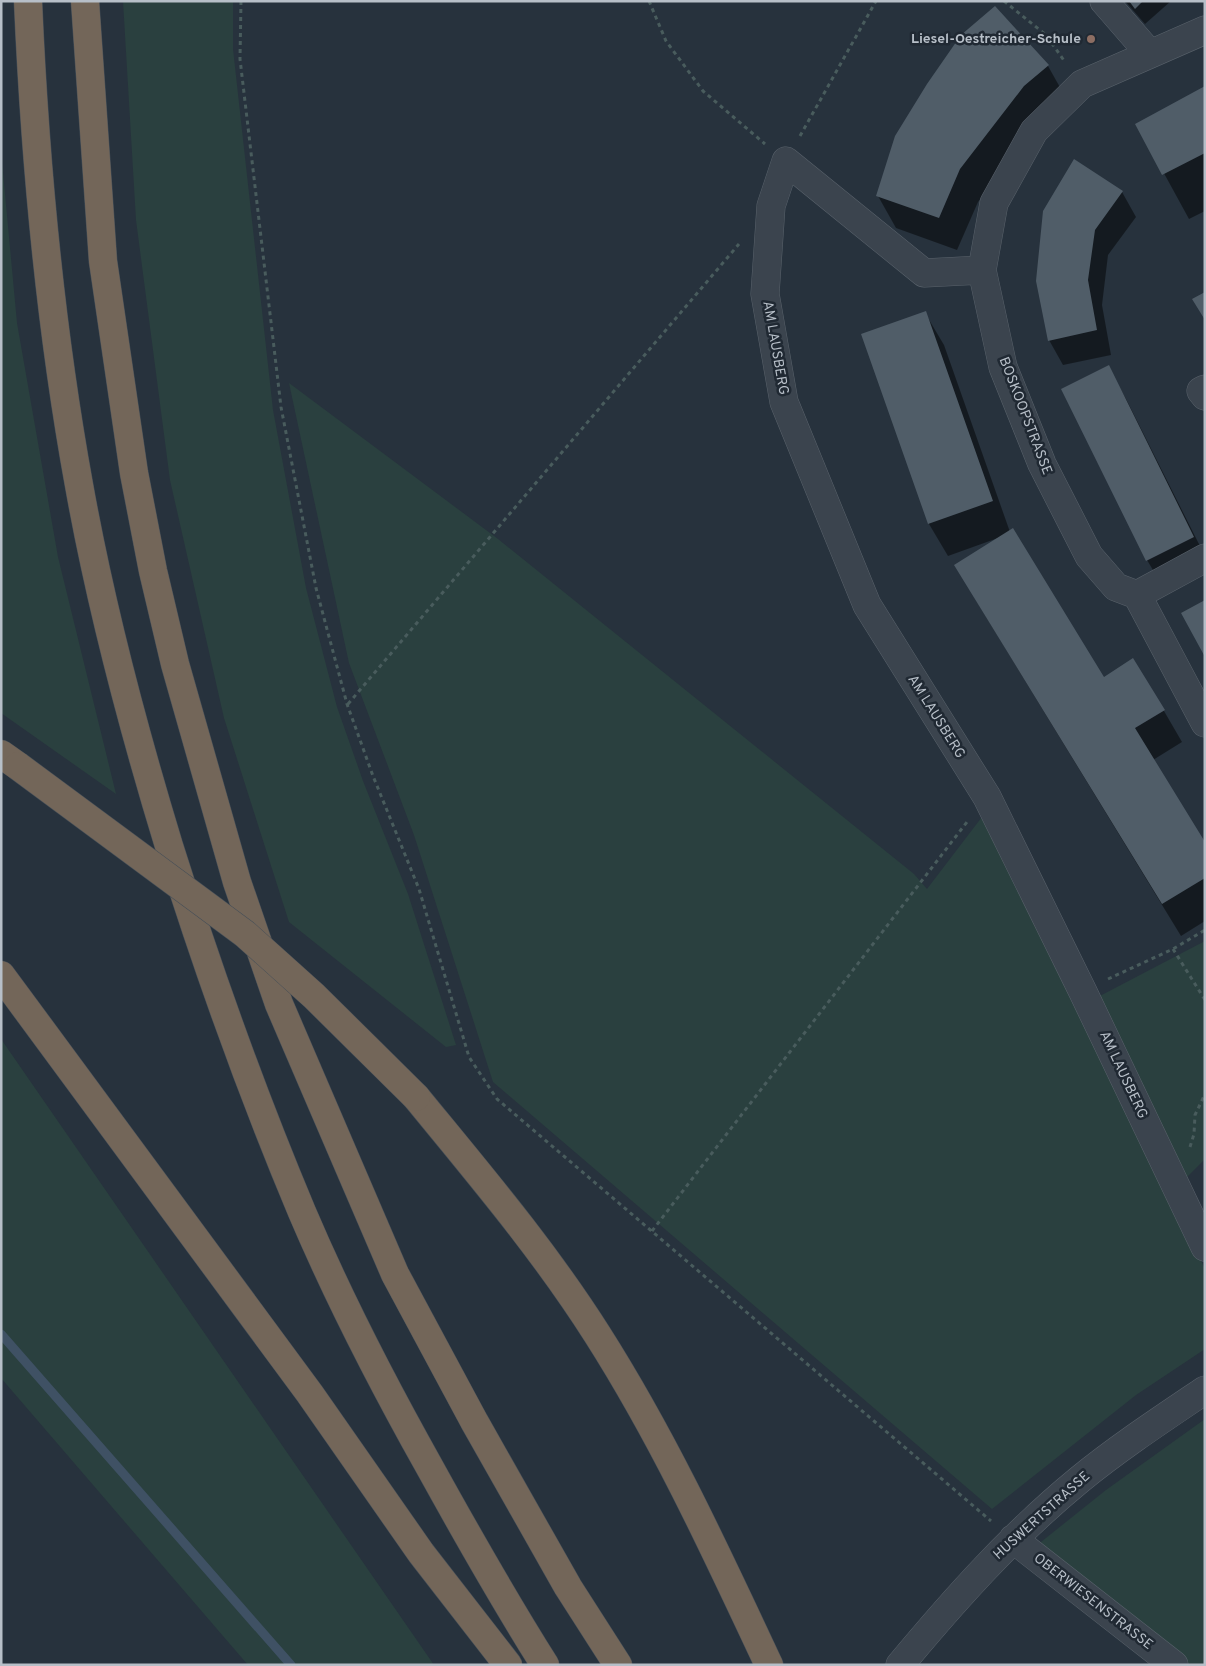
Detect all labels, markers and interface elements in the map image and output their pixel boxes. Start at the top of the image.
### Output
place label: Liesel-Oestreicher-Schule [911,31,1081,48]
marker: Liesel-Oestreicher-Schule [1085,33,1097,45]
street label: AM LAUSBERG [758,300,792,396]
street label: BOSKOOPSTRASSE [995,355,1055,477]
street label: AM LAUSBERG [904,672,968,762]
street label: AM LAUSBERG [1095,1028,1151,1122]
street label: HUSWERTSTRASSE [990,1468,1094,1564]
street label: OBERWIESENSTRASSE [1030,1550,1156,1654]

